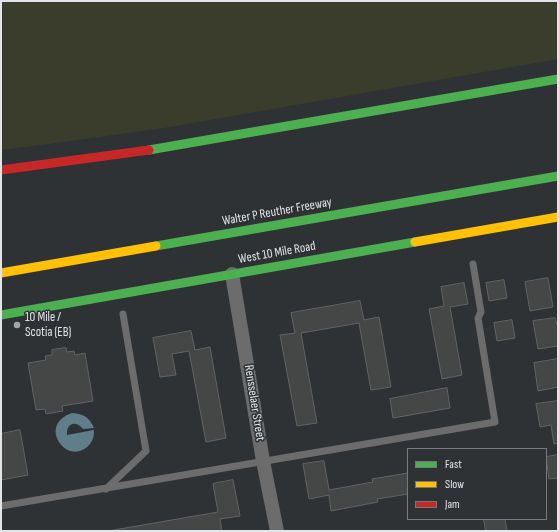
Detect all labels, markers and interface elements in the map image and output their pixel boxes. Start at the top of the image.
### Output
street label: Walter P Reuther Freeway [221,195,333,229]
street label: West 10 Mile Road [237,239,317,267]
place label: 10 Mile / Scotia (EB) [25,310,71,341]
marker: 10 Mile / Scotia (EB) [12,320,22,330]
street label: Rensselaer Street [240,364,268,442]
legend [407,448,547,520]
text: Fast [445,457,462,472]
text: Slow [445,477,464,492]
text: Jam [445,497,460,512]

